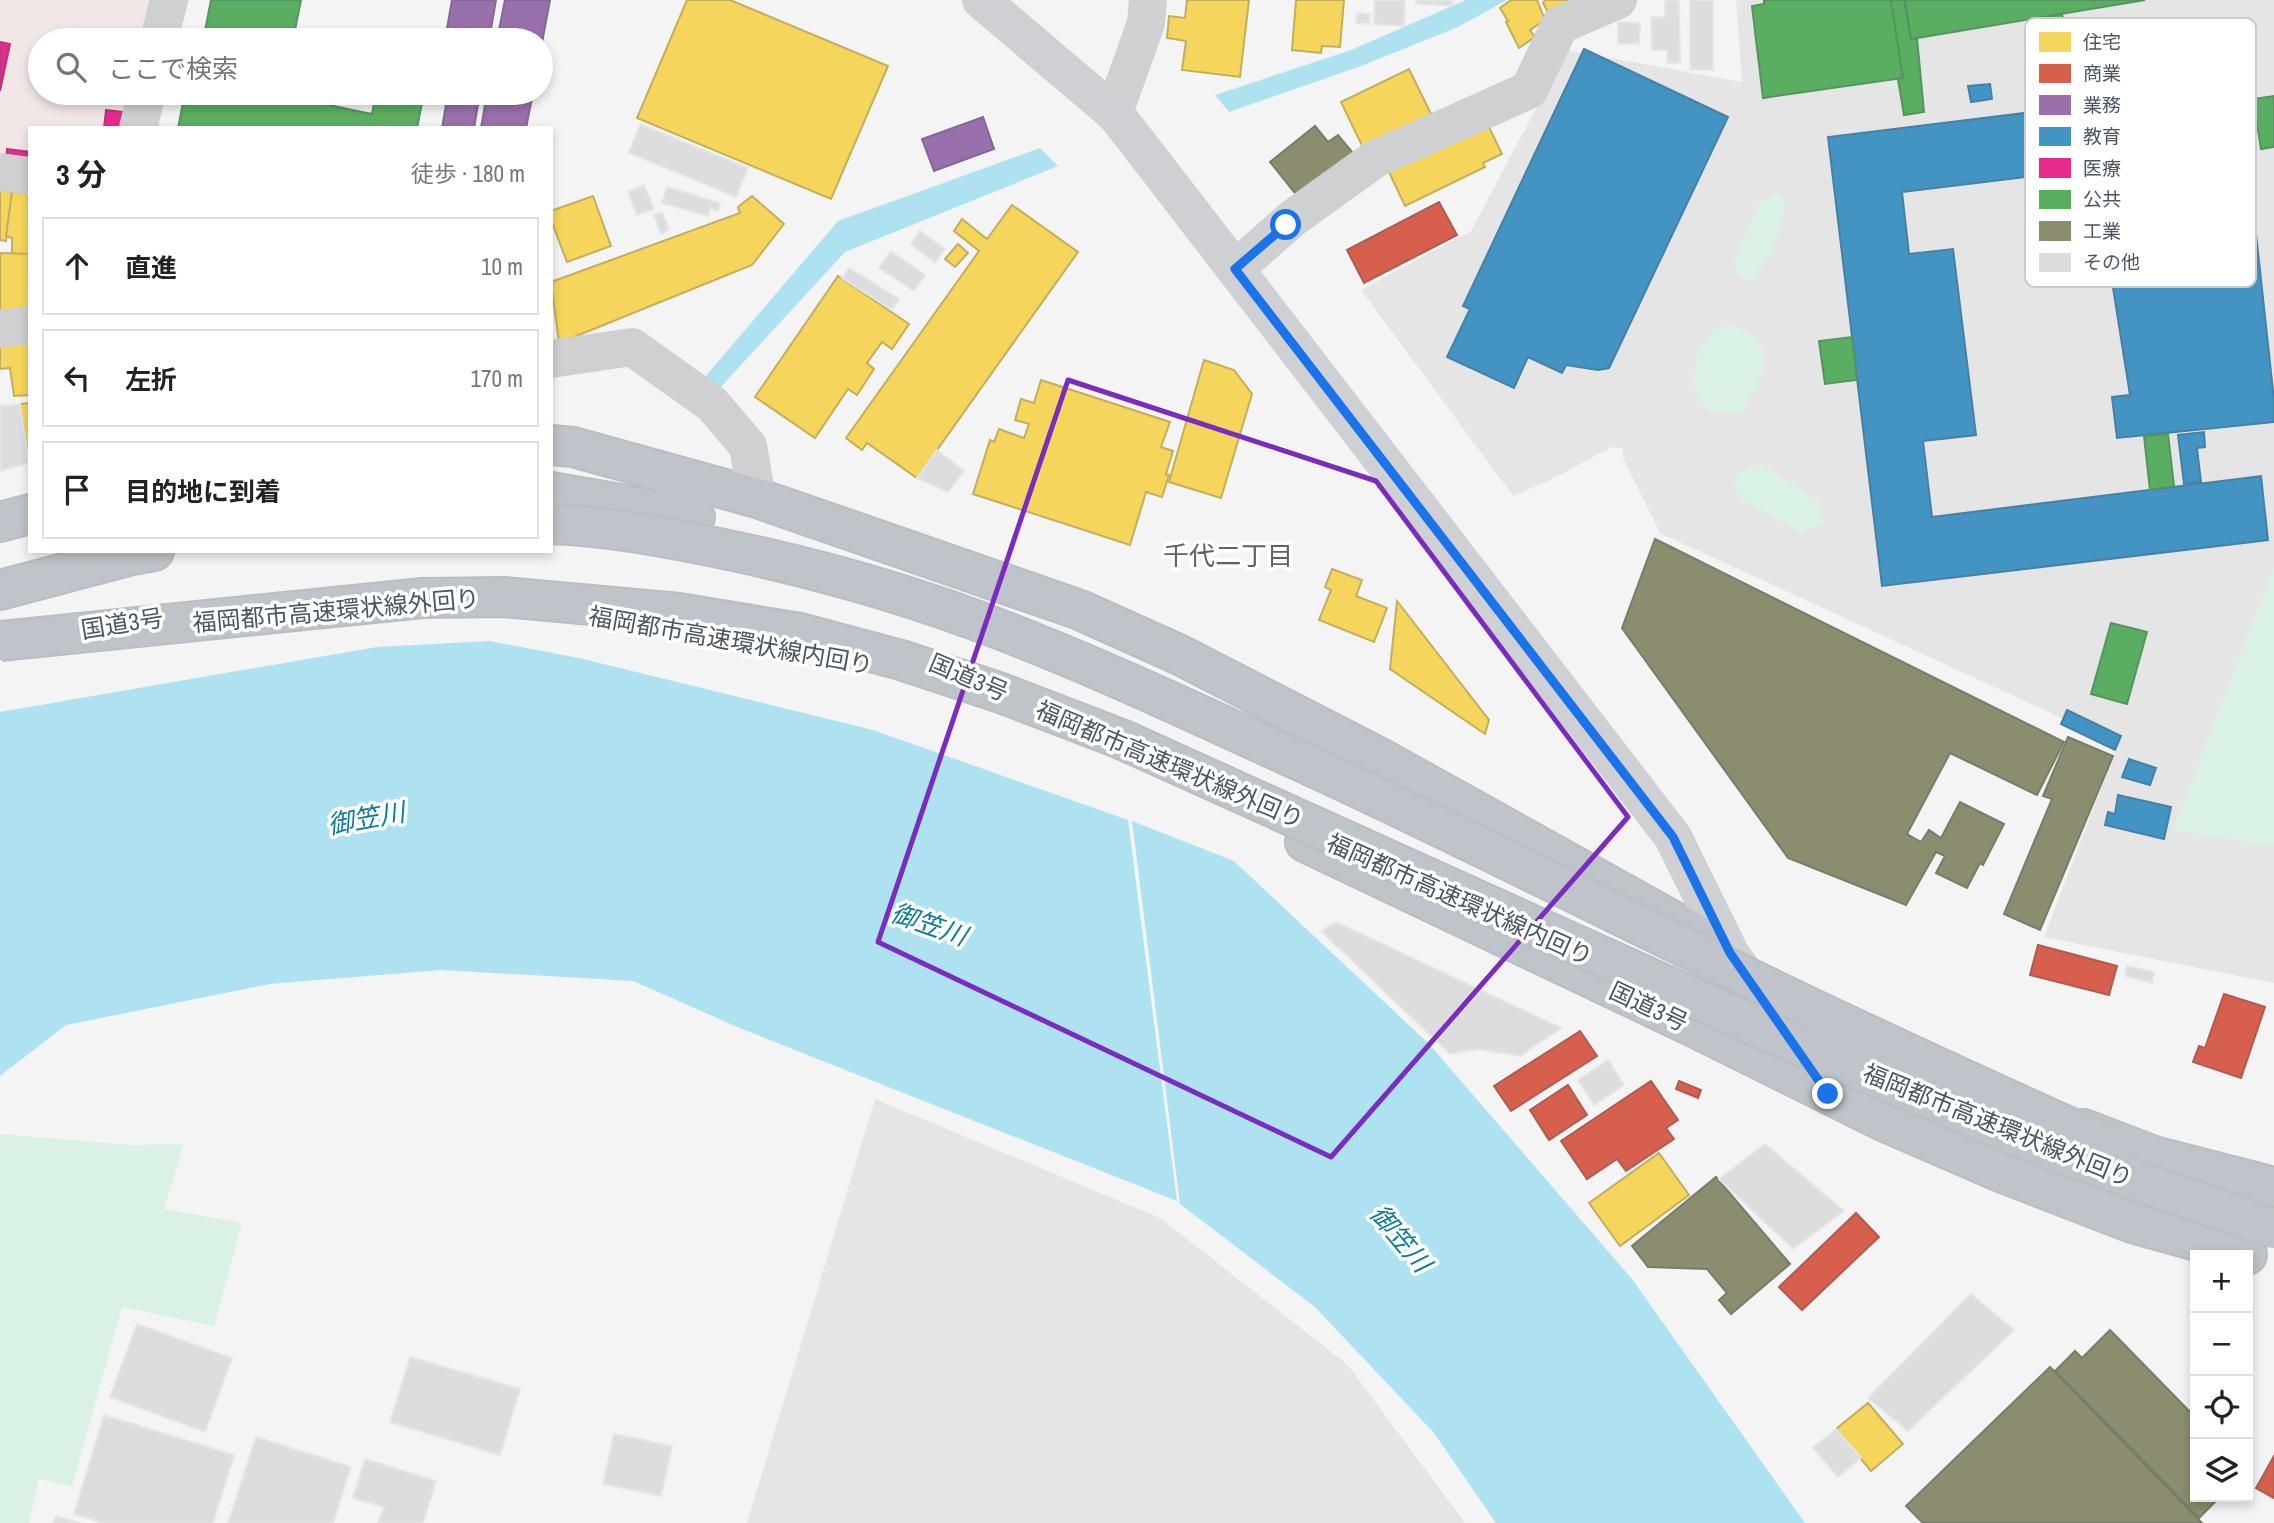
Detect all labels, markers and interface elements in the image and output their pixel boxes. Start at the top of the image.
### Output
legend [2025,18,2256,287]
search box [28,28,553,105]
text: 住宅 [2083,29,2121,55]
icon: search [52,48,90,86]
text: ここで検索 [108,51,238,86]
text: 商業 [2083,60,2121,86]
text: 業務 [2083,92,2121,118]
text: 教育 [2083,123,2121,149]
text: 3 分 [56,154,107,194]
text: 医療 [2083,155,2121,181]
text: 徒歩 · 180 m [411,158,525,189]
text: 公共 [2083,186,2121,212]
route start [1270,209,1301,240]
text: 工業 [2083,218,2121,244]
icon: ahead [58,247,96,285]
text: その他 [2083,249,2140,275]
text: 直進 [125,250,177,285]
text: 10 m [481,251,523,282]
icon: left [58,359,96,397]
text: 左折 [125,362,177,397]
text: 170 m [471,363,523,394]
icon: arrive [58,471,96,509]
text: 目的地に到着 [125,474,281,509]
district label: 千代二丁目 [1163,538,1293,573]
street label: 福岡都市高速環状線外回り [191,582,481,638]
street label: 福岡都市高速環状線内回り [586,599,876,681]
street label: 国道3号 [79,601,165,645]
street label: 国道3号 [925,646,1013,708]
street label: 福岡都市高速環状線外回り [1031,693,1309,835]
water label: 御笠川 [325,793,410,842]
street label: 福岡都市高速環状線内回り [1322,826,1598,972]
water label: 御笠川 [886,895,974,954]
street label: 国道3号 [1605,974,1693,1038]
street label: 福岡都市高速環状線外回り [1858,1056,2138,1194]
route end [1812,1078,1843,1109]
water label: 御笠川 [1363,1197,1441,1281]
map controls [2190,1250,2253,1502]
button: + [2190,1250,2253,1313]
button: − [2190,1313,2253,1376]
button: locate [2190,1376,2253,1439]
button: layers [2190,1439,2253,1502]

